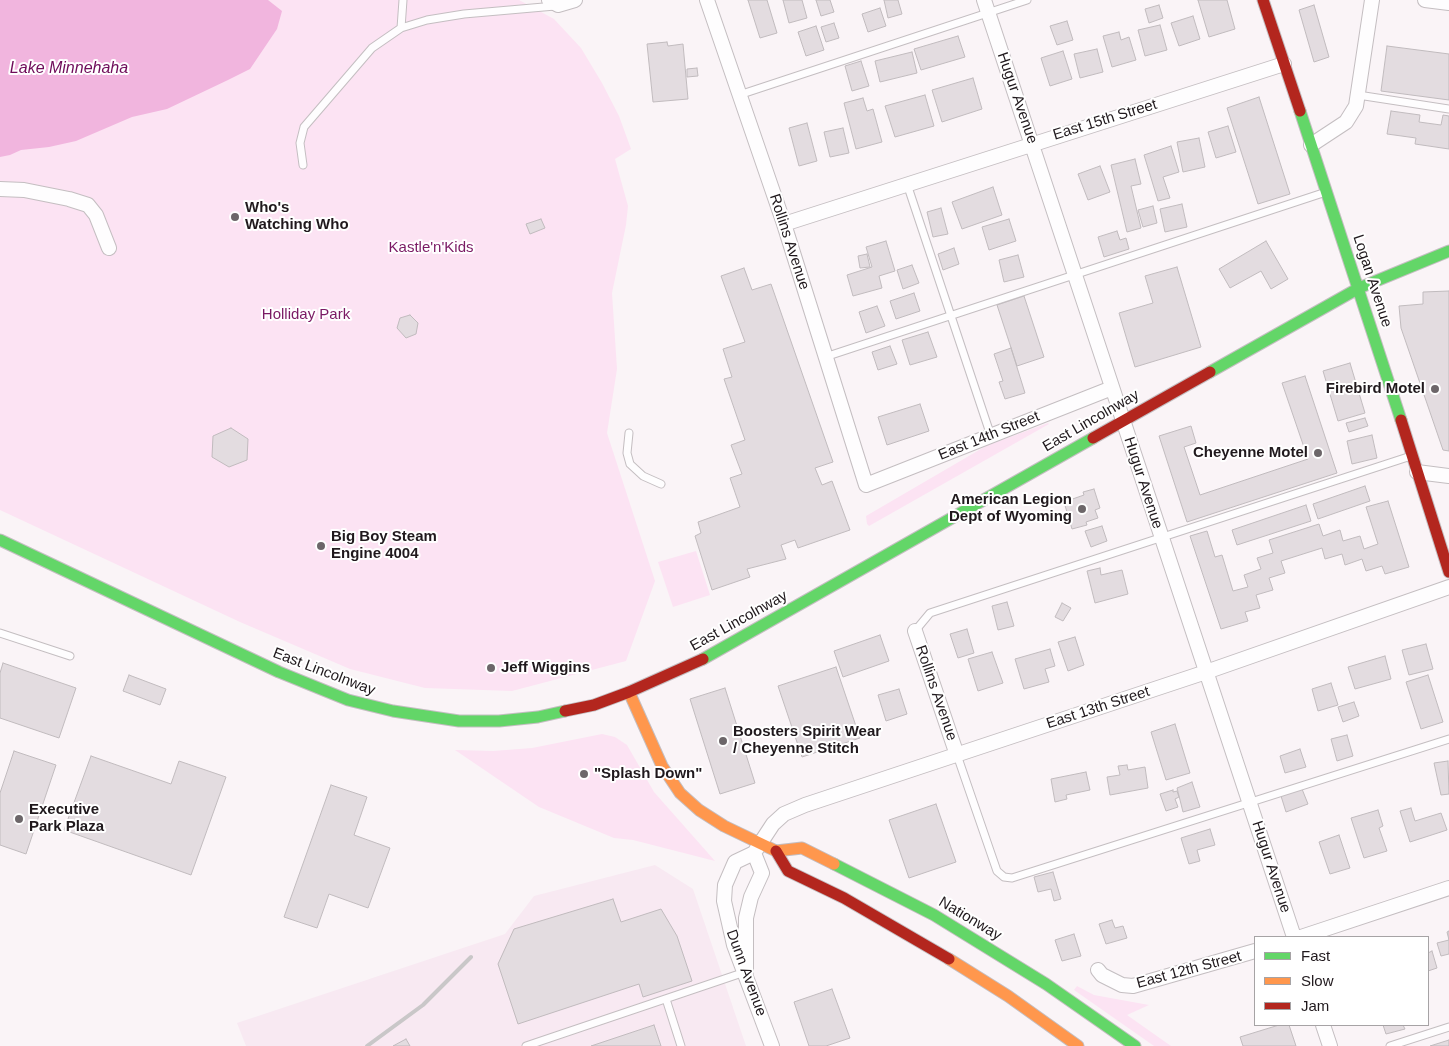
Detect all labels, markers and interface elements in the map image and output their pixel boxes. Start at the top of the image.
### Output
street label: Hugur Avenue [993,50,1041,146]
water label: Lake Minnehaha [10,59,128,79]
street label: East 15th Street [1051,96,1159,144]
street label: Rollins Avenue [765,192,813,292]
place label: Who's Watching Who [245,199,349,234]
marker: Who's Watching Who [229,211,241,223]
street label: Logan Avenue [1349,232,1395,330]
park label: Kastle'n'Kids [389,239,473,257]
park label: Holliday Park [262,306,350,324]
place label: Firebird Motel [1326,380,1425,398]
marker: Firebird Motel [1429,383,1441,395]
street label: East Lincolnway [1040,386,1142,456]
street label: East 14th Street [936,408,1042,464]
street label: Hugur Avenue [1120,435,1166,531]
place label: Cheyenne Motel [1193,444,1308,462]
marker: Cheyenne Motel [1312,447,1324,459]
place label: American Legion Dept of Wyoming [949,491,1072,526]
marker: American Legion Dept of Wyoming [1076,503,1088,515]
place label: Big Boy Steam Engine 4004 [331,528,437,563]
marker: Big Boy Steam Engine 4004 [315,540,327,552]
street label: East Lincolnway [687,587,791,655]
street label: Rollins Avenue [911,643,961,743]
street label: East Lincolnway [270,644,378,700]
place label: Jeff Wiggins [501,659,590,677]
marker: Jeff Wiggins [485,662,497,674]
street label: East 13th Street [1044,683,1152,733]
place label: Boosters Spirit Wear / Cheyenne Stitch [733,723,881,758]
marker: Boosters Spirit Wear / Cheyenne Stitch [717,735,729,747]
place label: "Splash Down" [594,765,702,783]
marker: "Splash Down" [578,768,590,780]
place label: Executive Park Plaza [29,801,104,836]
marker: Executive Park Plaza [13,813,25,825]
street label: Hugur Avenue [1248,819,1294,915]
street label: Nationway [935,893,1005,945]
street label: Dunn Avenue [722,927,770,1019]
legend [1254,936,1429,1026]
street label: East 12th Street [1135,947,1243,993]
text: Fast [1301,947,1330,964]
text: Slow [1301,972,1334,989]
text: Jam [1301,997,1329,1014]

